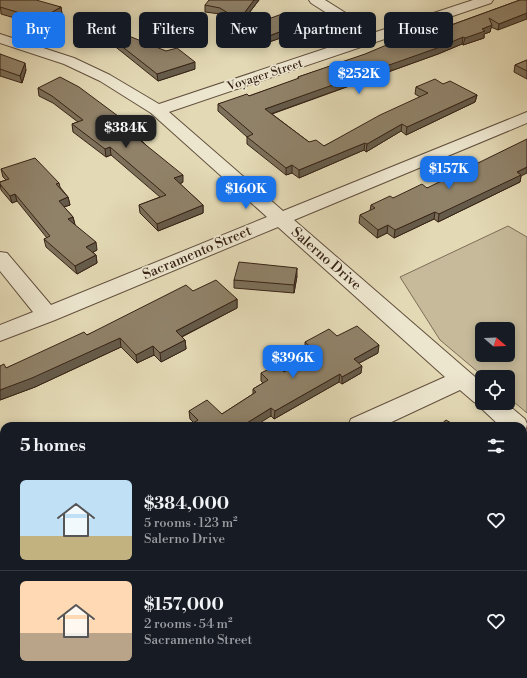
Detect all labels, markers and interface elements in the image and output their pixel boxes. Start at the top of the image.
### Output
chip: Buy [12,12,65,48]
chip: Rent [73,12,131,48]
chip: Filters [139,12,208,48]
chip: New [216,12,271,48]
chip: Apartment [279,12,376,48]
chip: House [384,12,453,48]
street label: Voyager Street [225,56,305,95]
pin: $252K [331,61,387,95]
text: $252K [338,66,380,82]
pin: $384K [98,115,154,149]
text: $384K [104,120,148,136]
pin: $157K [421,156,477,190]
text: $157K [429,161,469,177]
pin: $160K [218,176,274,210]
text: $160K [225,181,267,197]
street label: Sacramento Street [140,222,254,284]
street label: Salerno Drive [287,224,365,294]
north arrow [475,322,515,362]
map controls [475,322,515,410]
pin: $396K [265,345,321,379]
text: $396K [272,350,314,366]
button: locate [475,370,515,410]
text: 5 homes [20,435,86,457]
icon: filters [485,435,507,457]
text: $384,000 [144,493,229,515]
icon: home [52,496,100,544]
icon: heart [485,509,507,531]
text: 5 rooms · 123 m² [144,515,238,531]
text: Salerno Drive [144,531,225,547]
text: $157,000 [144,594,224,616]
icon: home [52,597,100,645]
icon: heart [485,610,507,632]
text: 2 rooms · 54 m² [144,616,233,632]
text: Sacramento Street [144,632,252,648]

